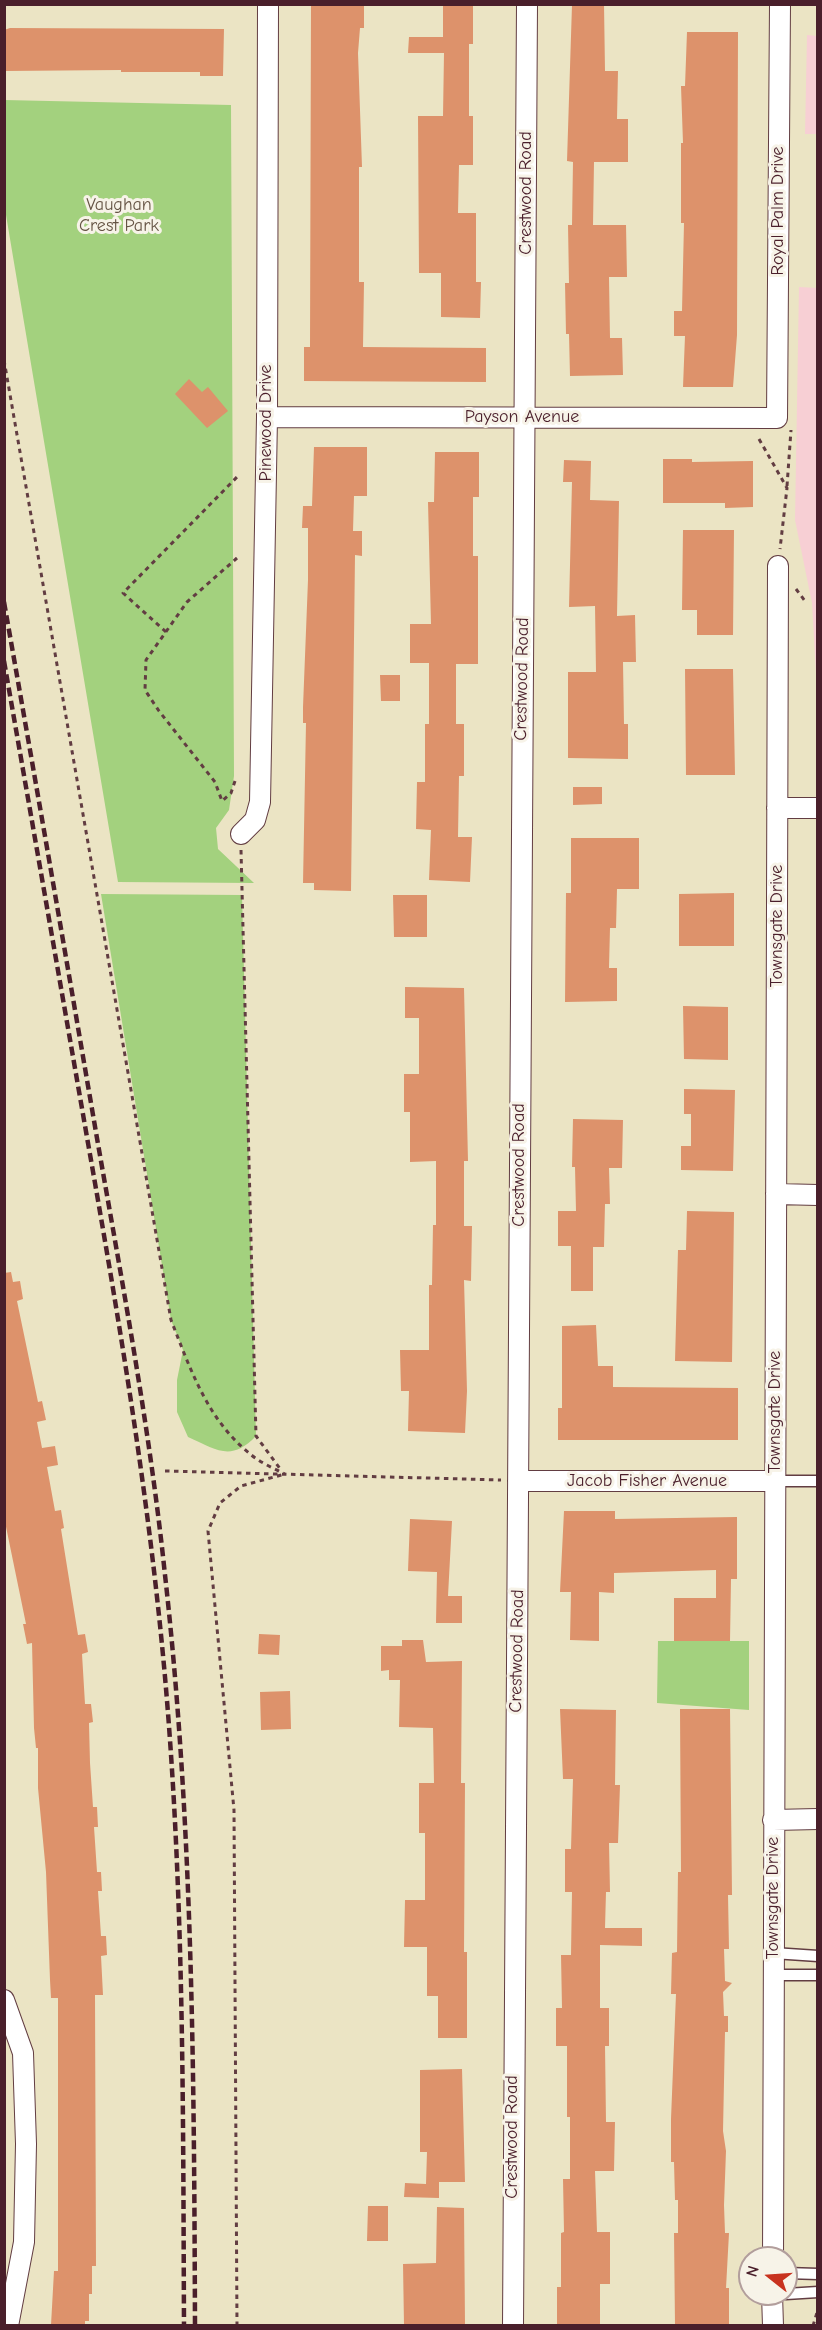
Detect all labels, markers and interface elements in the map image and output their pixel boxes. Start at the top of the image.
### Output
street label: Crestwood Road [515,131,537,255]
street label: Royal Palm Drive [767,146,789,276]
park label: Vaughan Crest Park [79,194,159,236]
street label: Pinewood Drive [255,365,277,481]
street label: Payson Avenue [465,406,579,428]
street label: Crestwood Road [510,617,534,741]
street label: Townsgate Drive [766,865,788,987]
street label: Crestwood Road [508,1103,530,1227]
street label: Townsgate Drive [764,1351,786,1473]
street label: Jacob Fisher Avenue [567,1470,727,1492]
street label: Crestwood Road [505,1589,529,1713]
street label: Townsgate Drive [762,1837,784,1959]
street label: Crestwood Road [501,2075,523,2199]
north arrow [738,2246,798,2306]
text: N [743,2264,763,2279]

